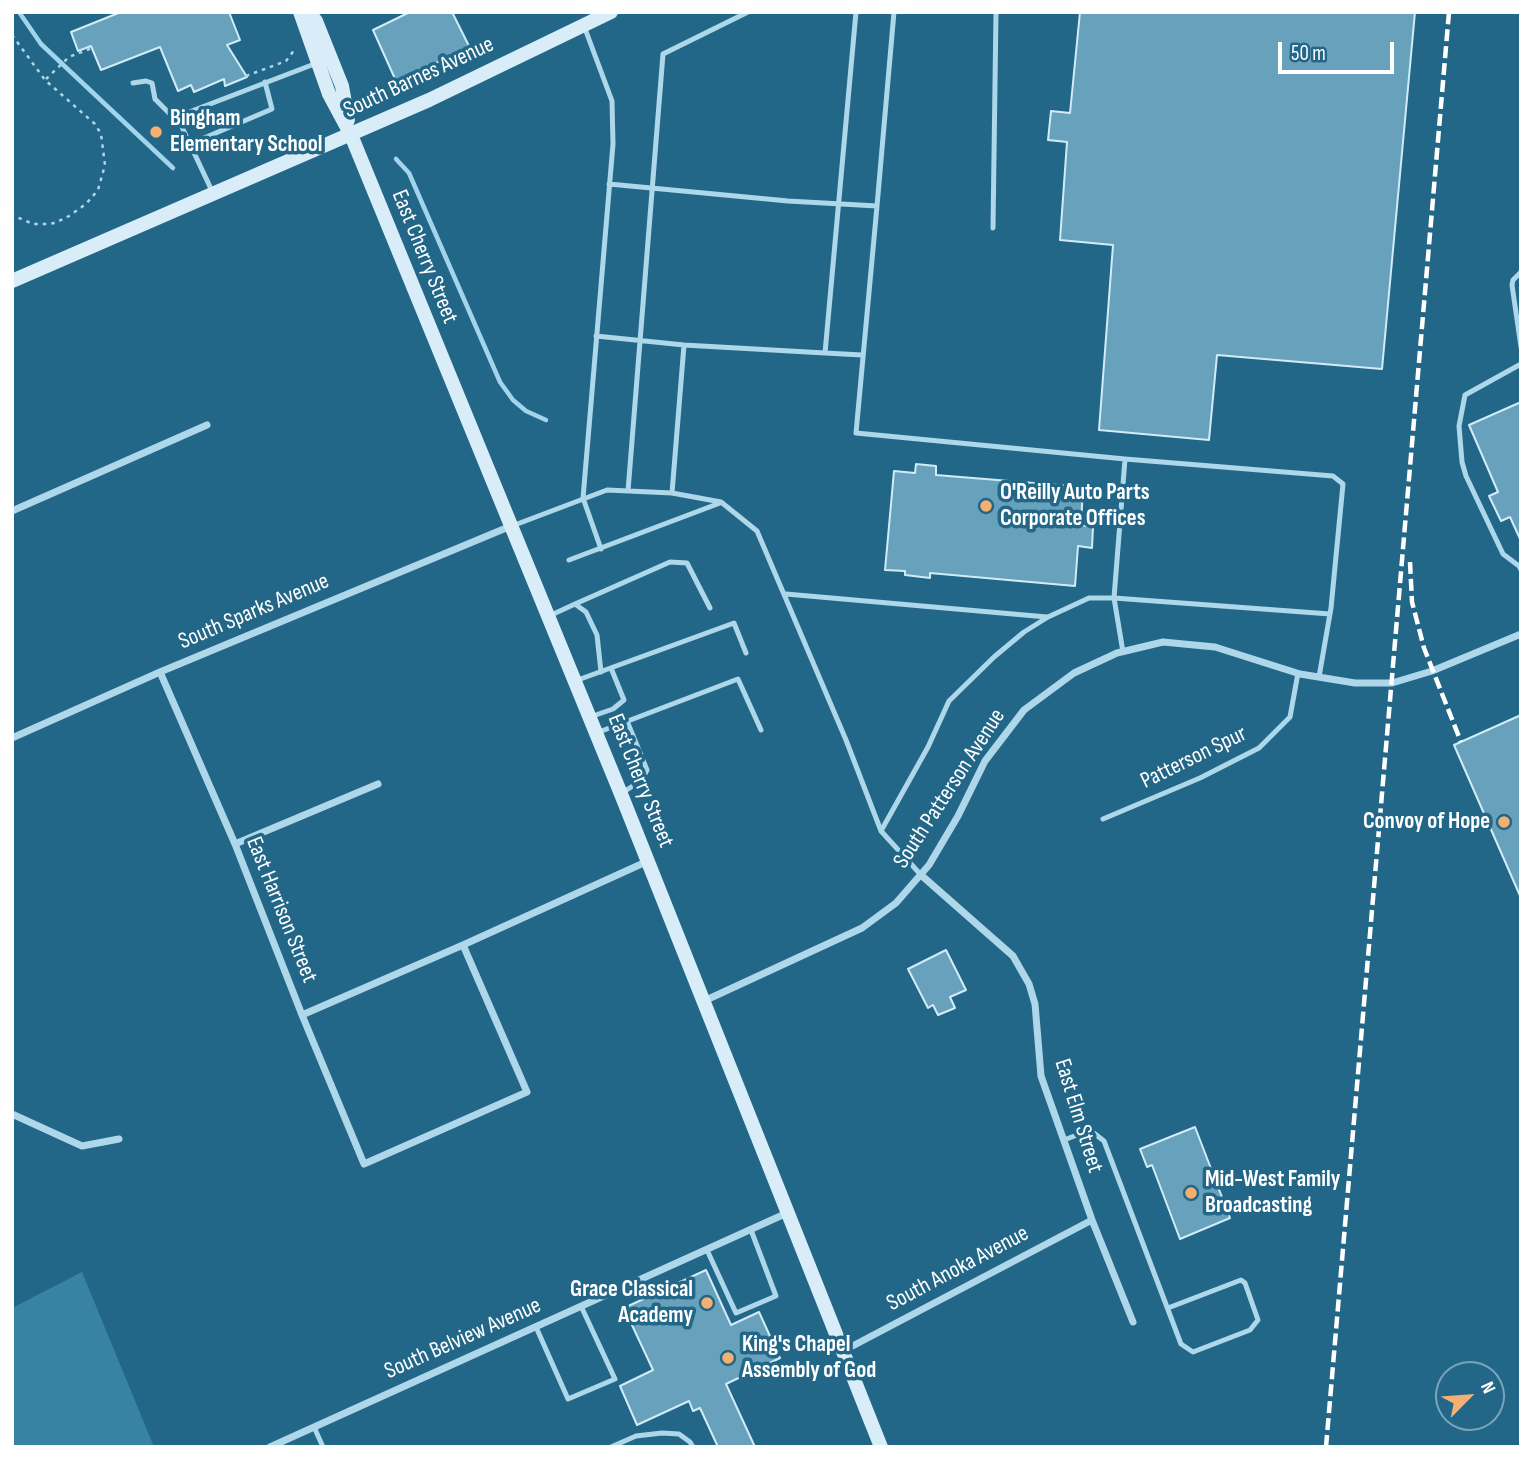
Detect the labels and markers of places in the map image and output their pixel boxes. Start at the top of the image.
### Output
place label: Bingham Elementary School [170,105,322,159]
marker: Bingham Elementary School [148,124,164,140]
place label: O'Reilly Auto Parts Corporate Offices [1000,479,1150,533]
marker: O'Reilly Auto Parts Corporate Offices [978,498,994,514]
place label: Convoy of Hope [1363,808,1490,836]
marker: Convoy of Hope [1496,814,1512,830]
place label: Mid-West Family Broadcasting [1205,1166,1340,1220]
marker: Mid-West Family Broadcasting [1183,1185,1199,1201]
place label: Grace Classical Academy [570,1276,693,1330]
marker: Grace Classical Academy [699,1295,715,1311]
place label: King's Chapel Assembly of God [742,1331,876,1385]
marker: King's Chapel Assembly of God [720,1350,736,1366]

